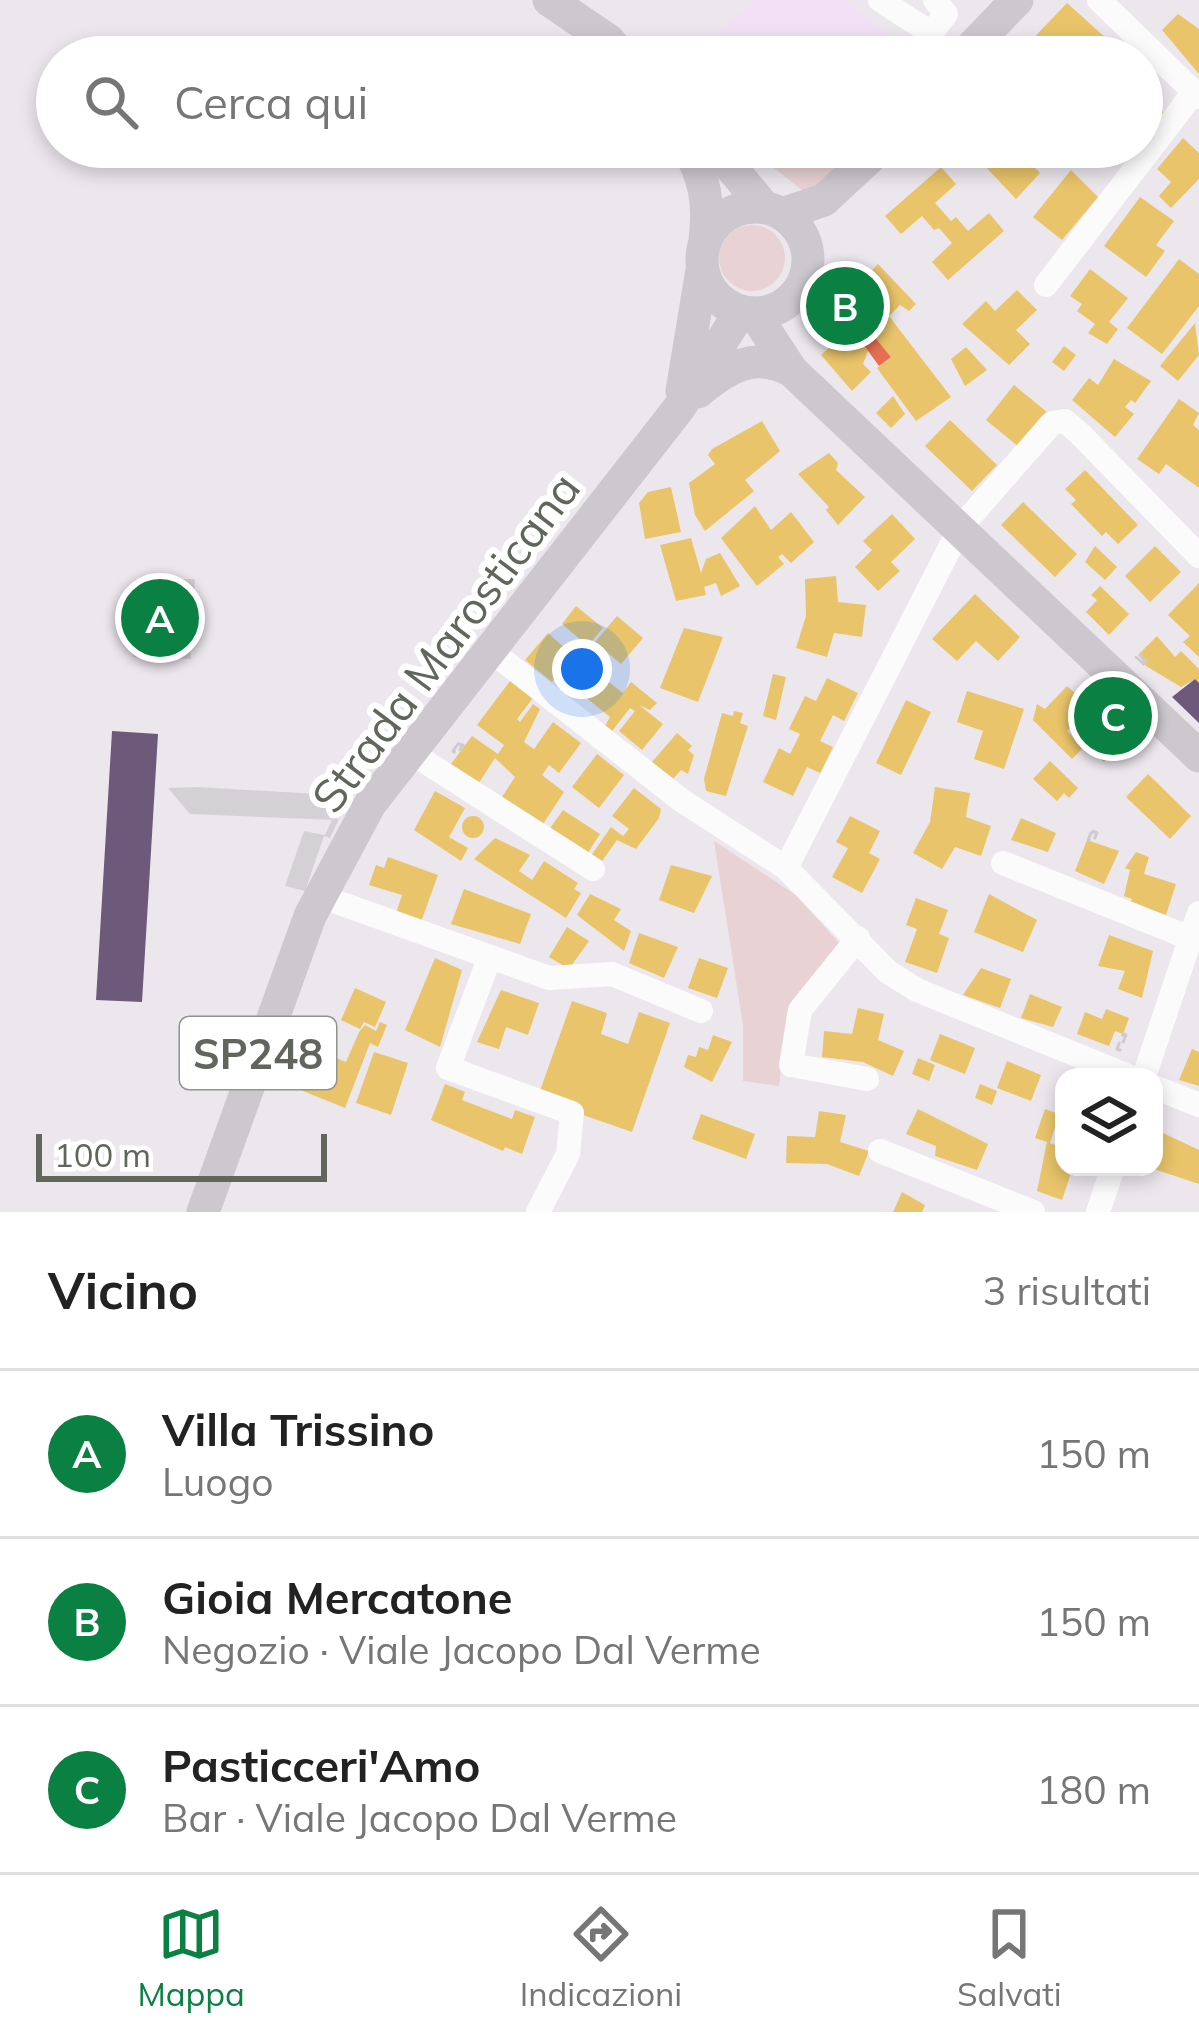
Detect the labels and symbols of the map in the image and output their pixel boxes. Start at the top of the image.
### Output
pin: B [806,261,884,351]
street label: Strada Marosticana [299,461,591,823]
pin: A [121,573,199,663]
your location [552,639,612,699]
pin: C [1074,671,1152,761]
road number: SP248 [180,1017,336,1089]
scale bar [36,1128,327,1181]

